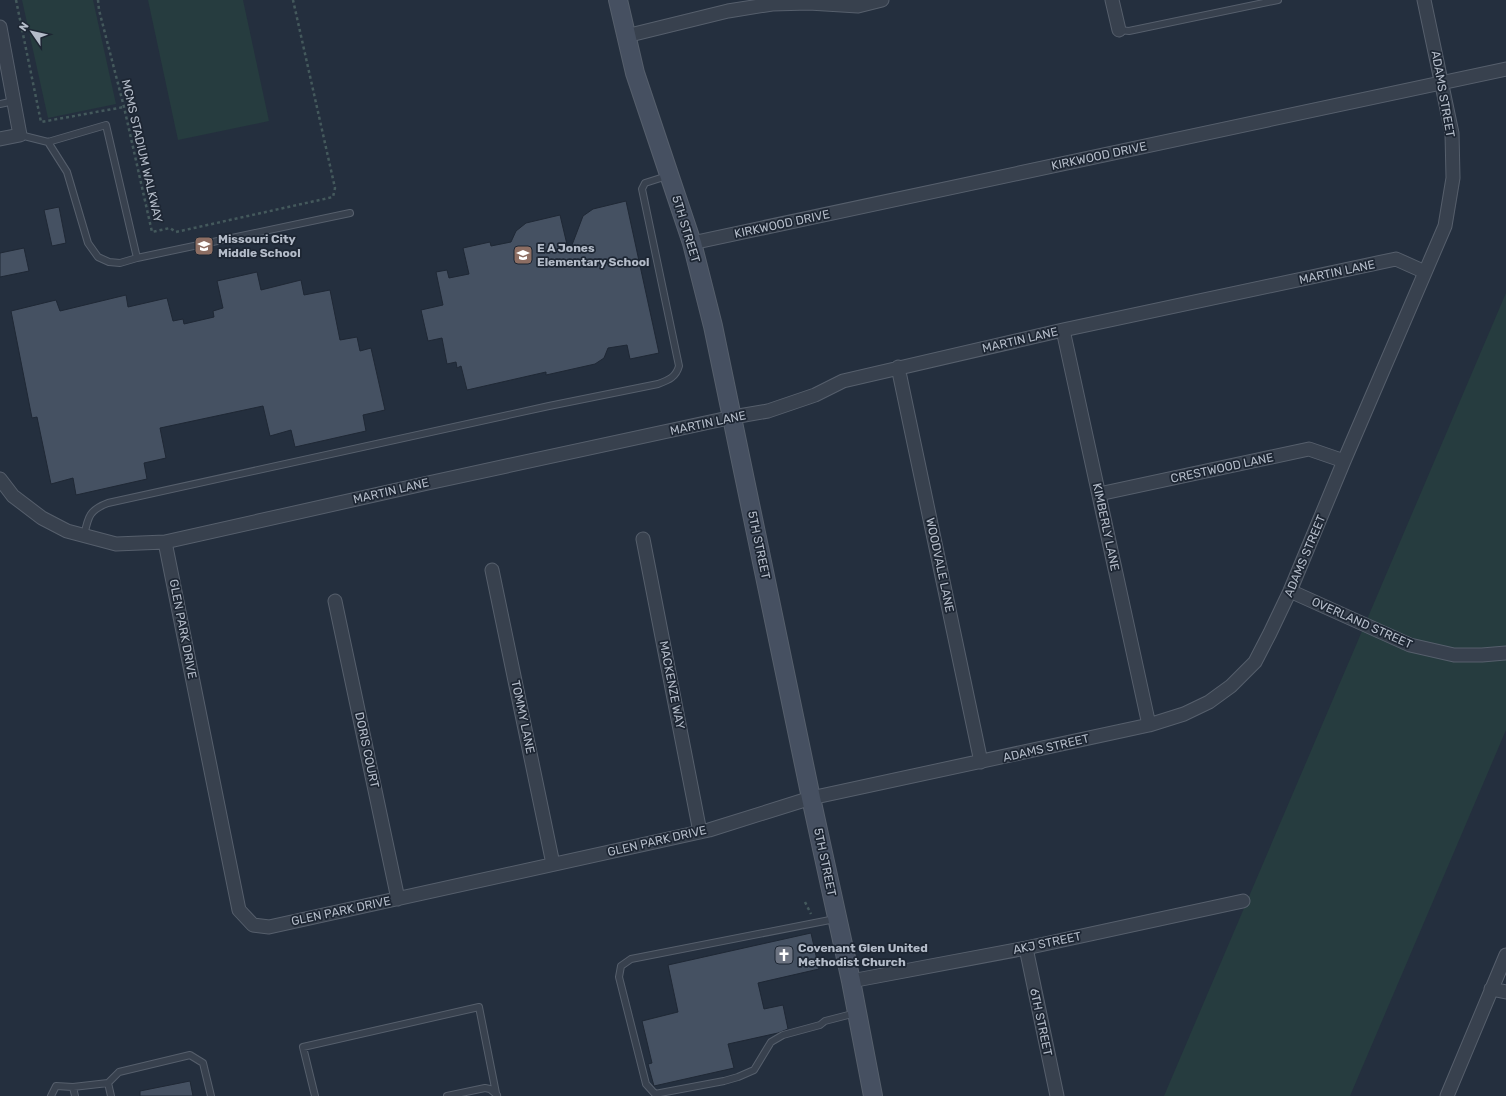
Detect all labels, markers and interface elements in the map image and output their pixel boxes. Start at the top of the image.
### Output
north arrow [12,12,52,52]
text: N [17,20,32,34]
street label: ADAMS STREET [1428,50,1458,138]
street label: MCMS STADIUM WALKWAY [119,78,165,224]
street label: KIRKWOOD DRIVE [1050,139,1148,173]
street label: 5TH STREET [669,194,703,264]
street label: KIRKWOOD DRIVE [733,207,831,241]
place label: Missouri City Middle School [218,232,301,260]
school or university icon: Missouri City Middle School [193,235,215,257]
place label: E A Jones Elementary School [537,241,649,269]
school or university icon: E A Jones Elementary School [512,244,534,266]
street label: MARTIN LANE [1298,257,1376,287]
street label: MARTIN LANE [981,324,1059,356]
street label: MARTIN LANE [669,408,747,438]
street label: CRESTWOOD LANE [1169,450,1275,486]
street label: MARTIN LANE [352,475,430,507]
street label: KIMBERLY LANE [1090,482,1122,572]
street label: 5TH STREET [745,510,773,580]
street label: ADAMS STREET [1281,513,1329,599]
street label: WOODVALE LANE [923,516,957,614]
street label: GLEN PARK DRIVE [166,578,200,680]
street label: OVERLAND STREET [1309,594,1415,652]
street label: MACKENZE WAY [657,640,687,731]
street label: TOMMY LANE [508,679,538,755]
street label: DORIS COURT [352,711,382,789]
street label: ADAMS STREET [1002,731,1090,765]
street label: GLEN PARK DRIVE [606,823,708,859]
street label: 5TH STREET [811,827,839,897]
street label: GLEN PARK DRIVE [290,894,392,928]
street label: AKJ STREET [1012,929,1082,957]
place label: Covenant Glen United Methodist Church [798,941,928,969]
church icon: Covenant Glen United Methodist Church [773,944,795,966]
street label: 6TH STREET [1027,987,1055,1057]

